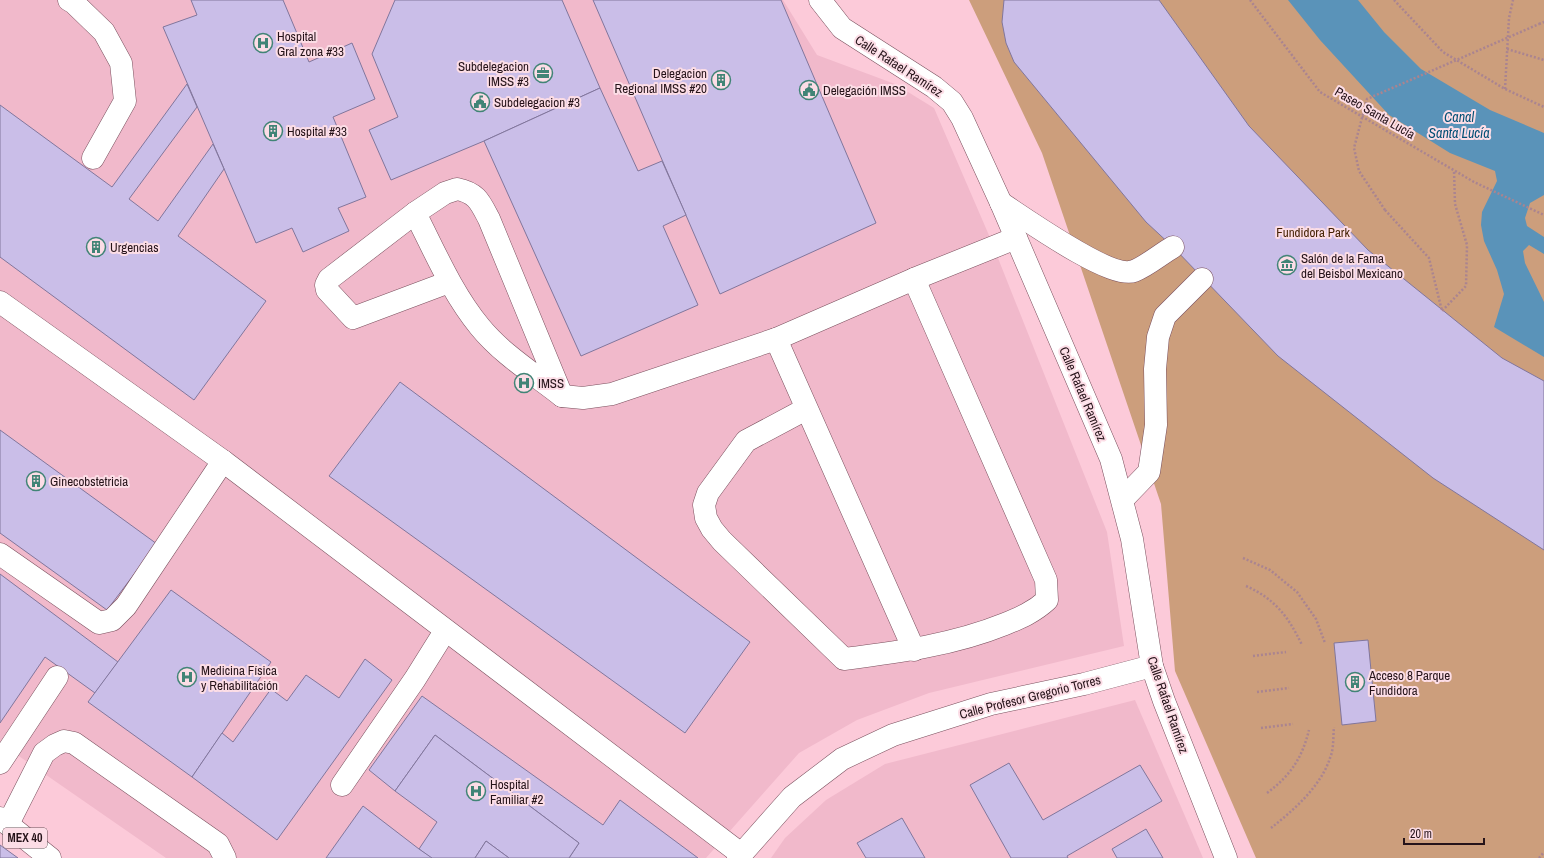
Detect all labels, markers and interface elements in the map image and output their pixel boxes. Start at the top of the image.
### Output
place label: Hospital Gral zona #33 [277,28,344,60]
street label: Calle Rafael Ramírez [852,31,946,101]
hospital icon: Hospital Gral zona #33 [252,32,274,54]
place label: Subdelegacion IMSS #3 [458,58,529,90]
office icon: Subdelegacion IMSS #3 [532,62,554,84]
place label: Delegacion Regional IMSS #20 [615,65,707,97]
building icon: Delegacion Regional IMSS #20 [710,69,732,91]
public building icon: Delegación IMSS [798,79,820,101]
place label: Delegación IMSS [823,82,906,99]
street label: Paseo Santa Lucía [1332,83,1418,143]
public building icon: Subdelegacion #3 [469,91,491,113]
place label: Subdelegacion #3 [494,94,580,111]
water label: Canal Santa Lucía [1428,108,1490,142]
building icon: Hospital #33 [262,120,284,142]
place label: Hospital #33 [287,123,347,140]
park label: Fundidora Park [1276,224,1350,241]
building icon: Urgencias [85,236,107,258]
place label: Urgencias [110,239,159,256]
place label: Salón de la Fama del Beisbol Mexicano [1301,250,1403,282]
museum icon: Salón de la Fama del Beisbol Mexicano [1276,254,1298,276]
street label: Calle Rafael Ramírez [1055,344,1111,444]
hospital icon: IMSS [513,372,535,394]
place label: IMSS [538,375,564,392]
building icon: Ginecobstetricia [25,470,47,492]
place label: Ginecobstetricia [50,473,128,490]
street label: Calle Rafael Ramírez [1143,654,1193,756]
place label: Medicina Física y Rehabilitación [201,662,278,694]
hospital icon: Medicina Física y Rehabilitación [176,666,198,688]
place label: Acceso 8 Parque Fundidora [1368,667,1450,699]
street label: Calle Profesor Gregorio Torres [958,671,1102,723]
building icon: Acceso 8 Parque Fundidora [1344,671,1366,693]
place label: Hospital Familiar #2 [490,776,543,808]
hospital icon: Hospital Familiar #2 [465,780,487,802]
scale bar [1404,820,1484,846]
text: 20 m [1410,826,1432,842]
road number: MEX 40 [3,828,47,848]

